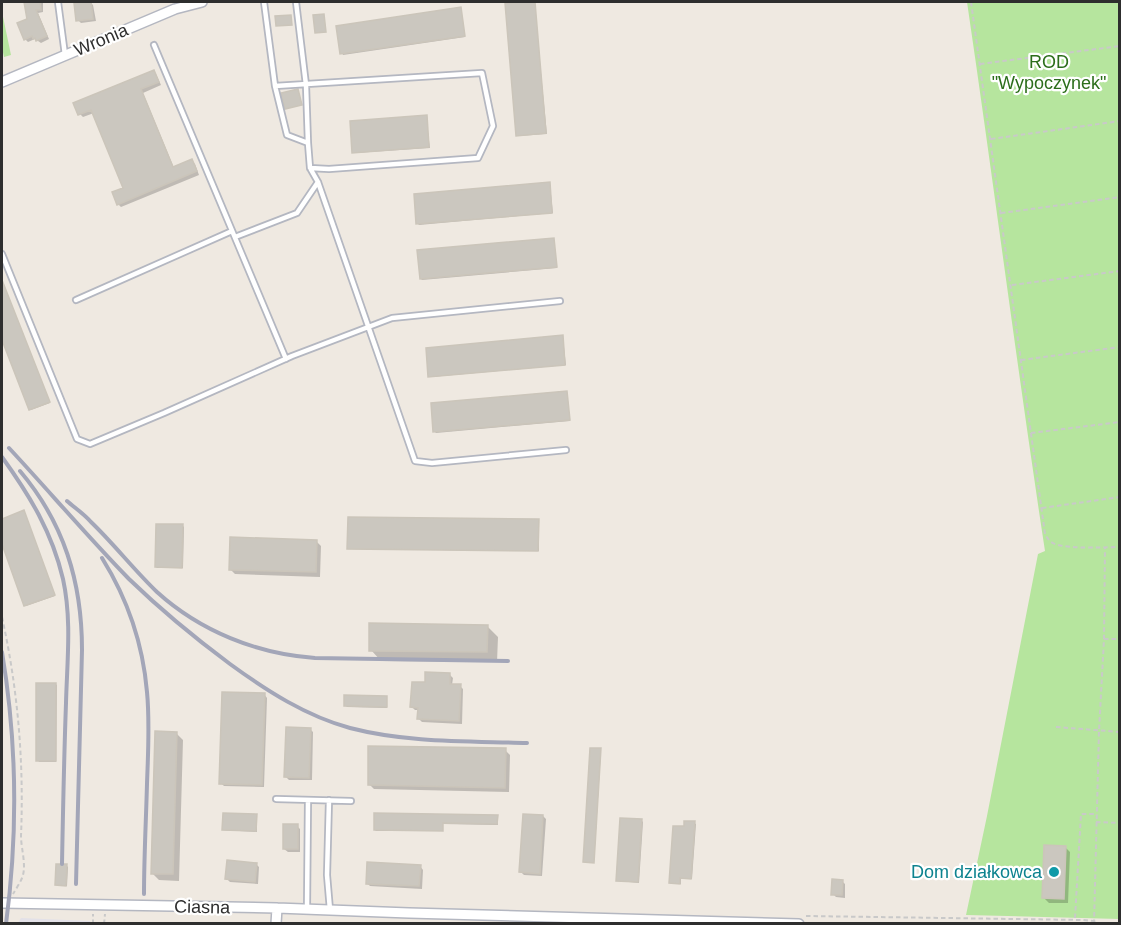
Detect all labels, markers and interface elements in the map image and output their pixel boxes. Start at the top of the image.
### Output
street label: Wronia [71,19,132,60]
park label: ROD "Wypoczynek" [992,52,1106,93]
place label: Dom działkowca [911,862,1043,882]
marker: Dom działkowca [1047,865,1061,879]
street label: Ciasna [174,897,231,918]

